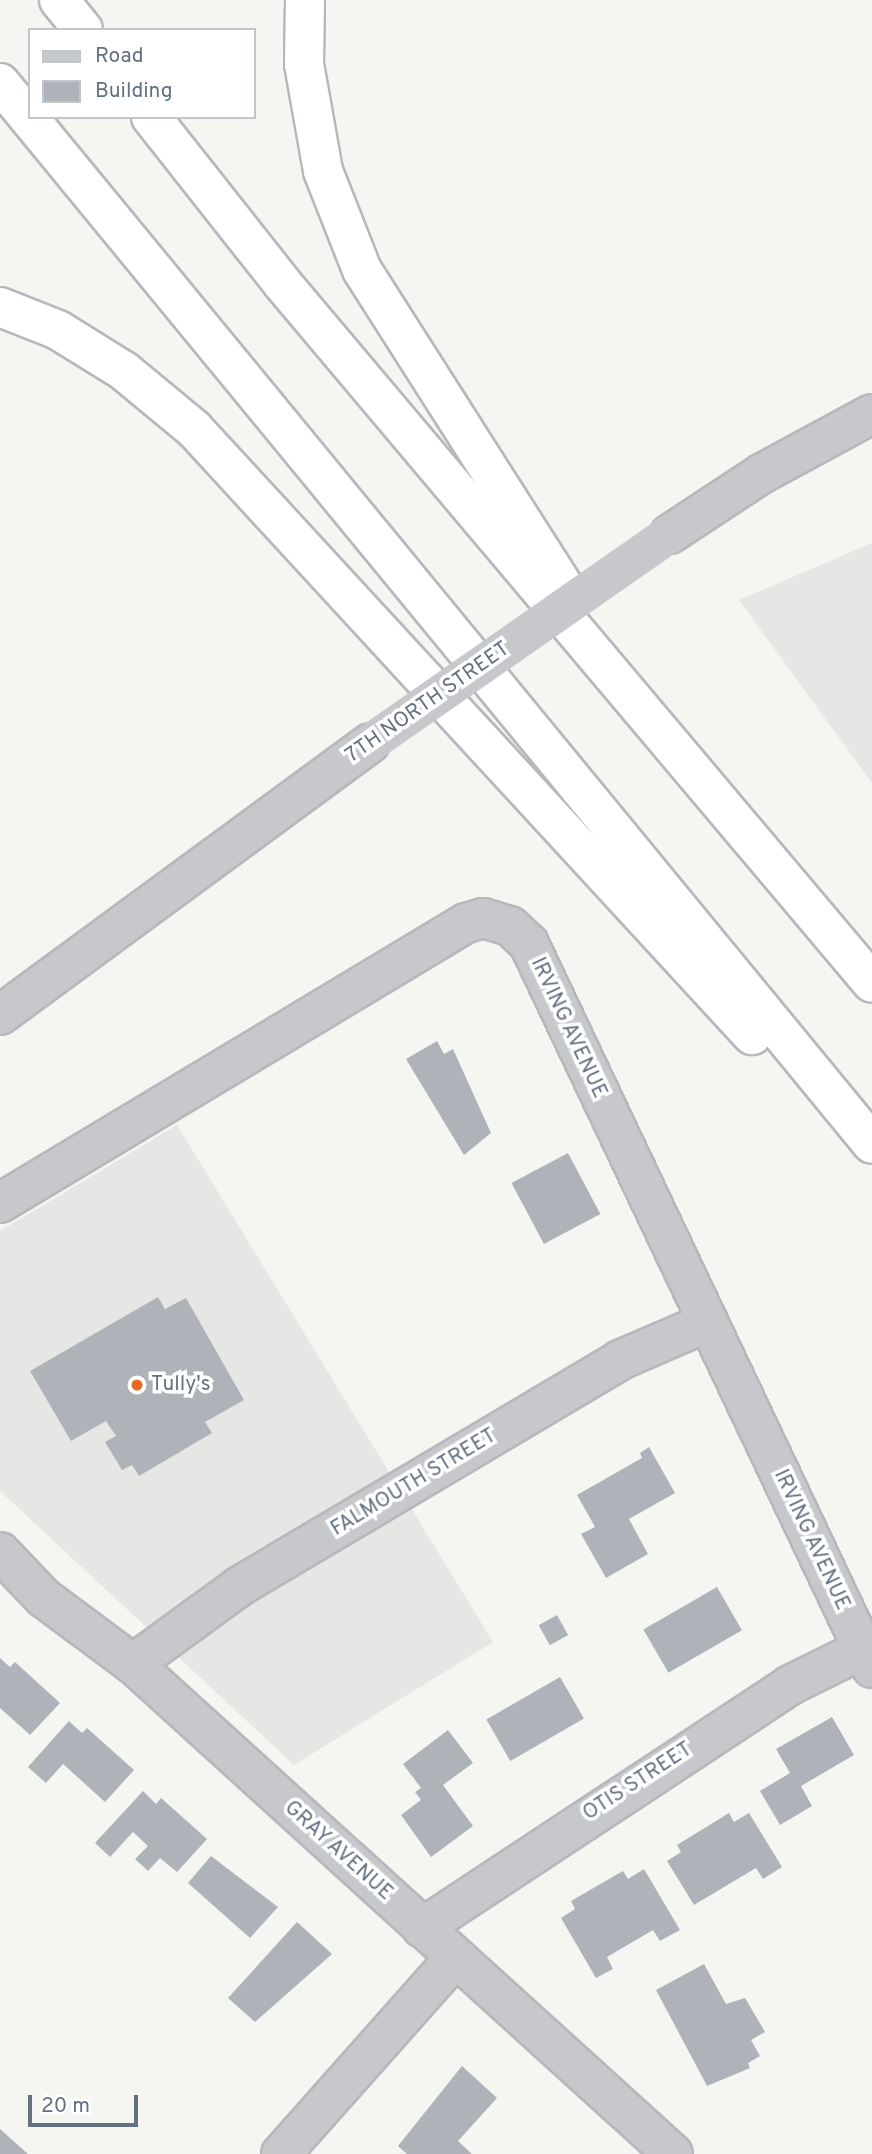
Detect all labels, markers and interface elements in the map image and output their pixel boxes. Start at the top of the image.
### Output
legend [28,28,256,119]
text: Road [95,43,144,70]
text: Building [95,78,173,105]
street label: 7TH NORTH STREET [341,637,515,769]
street label: IRVING AVENUE [524,953,612,1103]
place label: Tully's [151,1372,211,1398]
marker: Tully's [129,1377,145,1393]
street label: FALMOUTH STREET [327,1424,501,1542]
street label: IRVING AVENUE [767,1465,855,1615]
street label: OTIS STREET [578,1737,698,1827]
street label: GRAY AVENUE [278,1795,398,1907]
scale bar [32,2080,142,2124]
text: 20 m [41,2093,90,2120]

